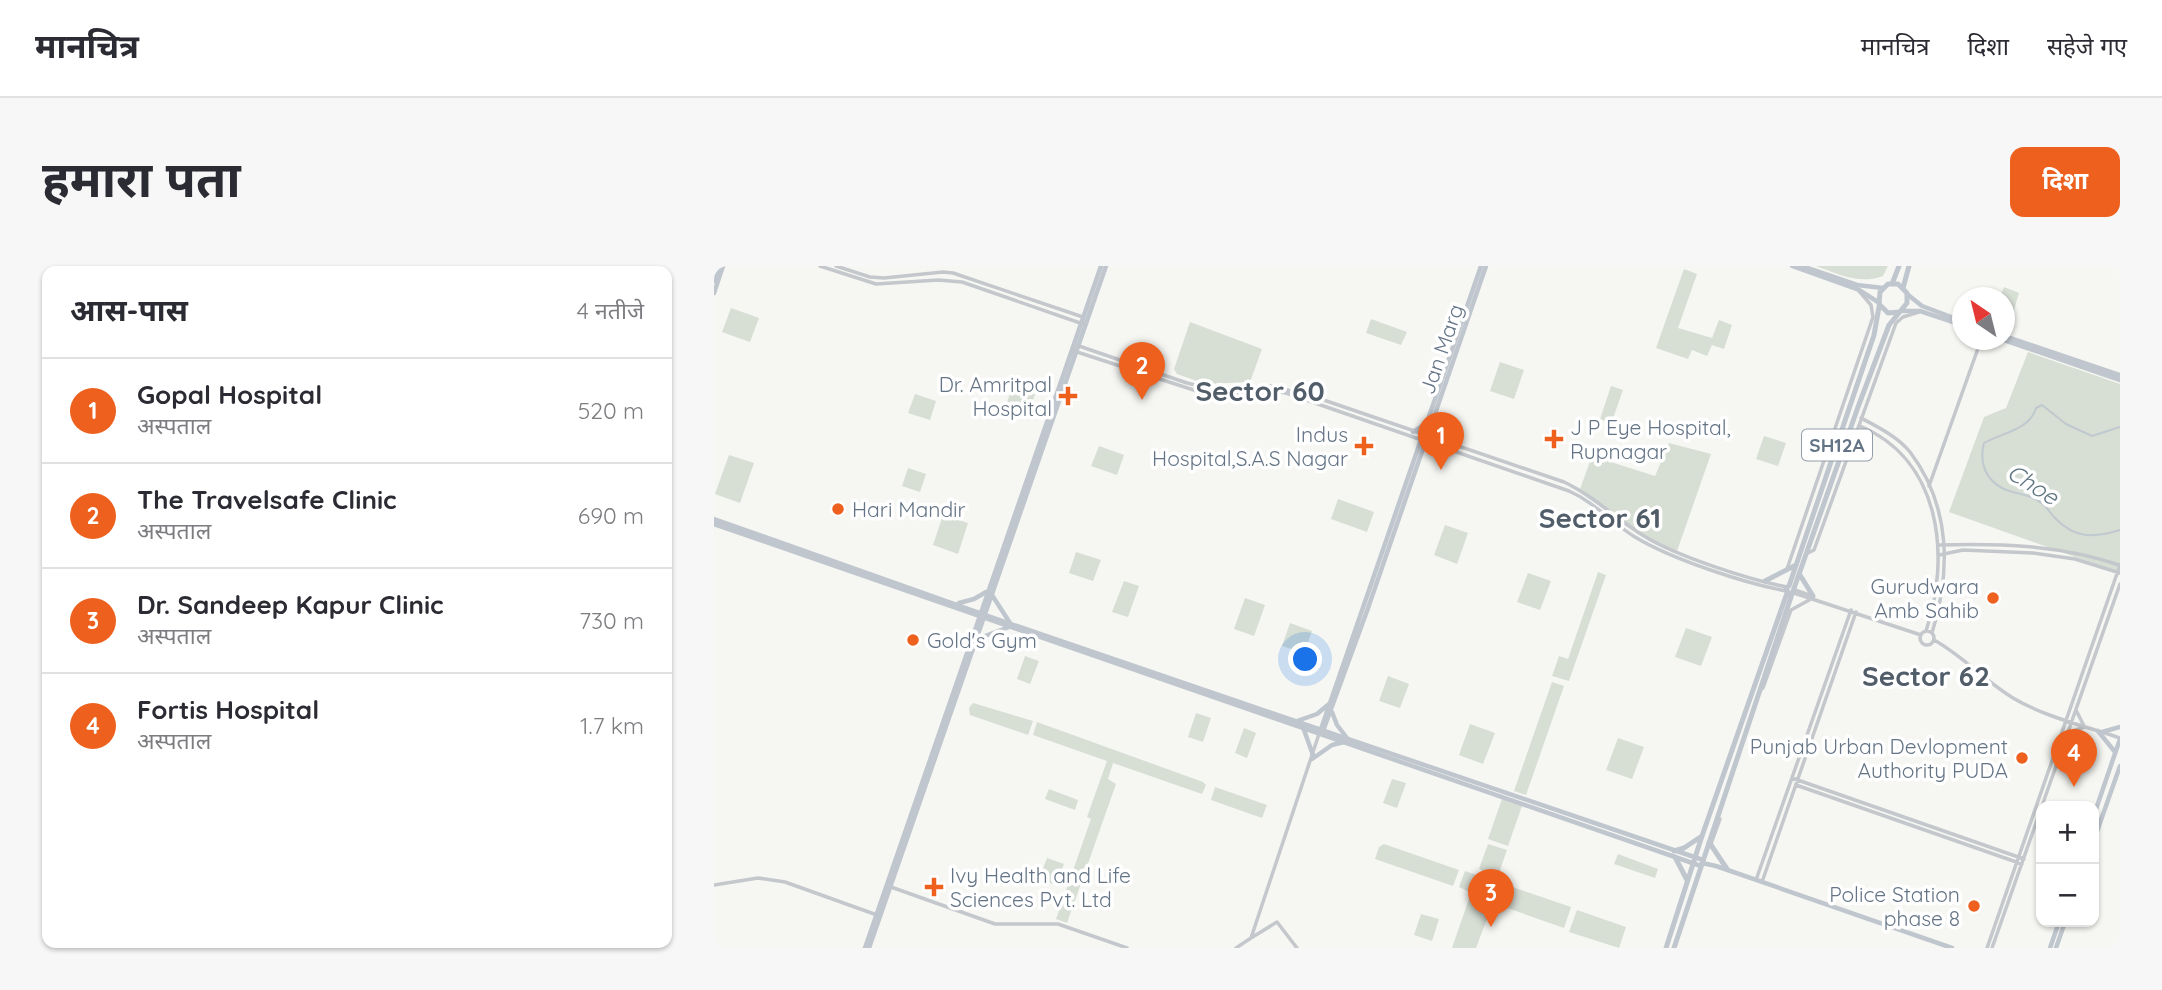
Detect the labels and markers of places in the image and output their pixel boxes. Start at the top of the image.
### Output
pin: 2 [1119,342,1165,400]
place label: Dr. Amritpal Hospital [939,371,1052,421]
marker: Dr. Amritpal Hospital [1058,386,1078,406]
pin: 1 [1418,412,1464,470]
place label: J P Eye Hospital, Rupnagar [1570,414,1731,464]
place label: Indus Hospital,S.A.S Nagar [1152,421,1348,471]
marker: J P Eye Hospital, Rupnagar [1544,429,1564,449]
marker: Indus Hospital,S.A.S Nagar [1354,436,1374,456]
place label: Hari Mandir [852,496,966,522]
marker: Hari Mandir [830,501,846,517]
place label: Gurudwara Amb Sahib [1871,573,1979,623]
marker: Gurudwara Amb Sahib [1985,590,2001,606]
place label: Gold's Gym [927,627,1037,653]
marker: Gold's Gym [905,632,921,648]
pin: 4 [2051,729,2097,787]
place label: Punjab Urban Devlopment Authority PUDA [1750,733,2008,783]
marker: Punjab Urban Devlopment Authority PUDA [2014,750,2030,766]
place label: Ivy Health and Life Sciences Pvt. Ltd [950,862,1131,912]
pin: 3 [1468,869,1514,927]
marker: Ivy Health and Life Sciences Pvt. Ltd [924,877,944,897]
place label: Police Station phase 8 [1829,881,1960,931]
marker: Police Station phase 8 [1966,898,1982,914]

